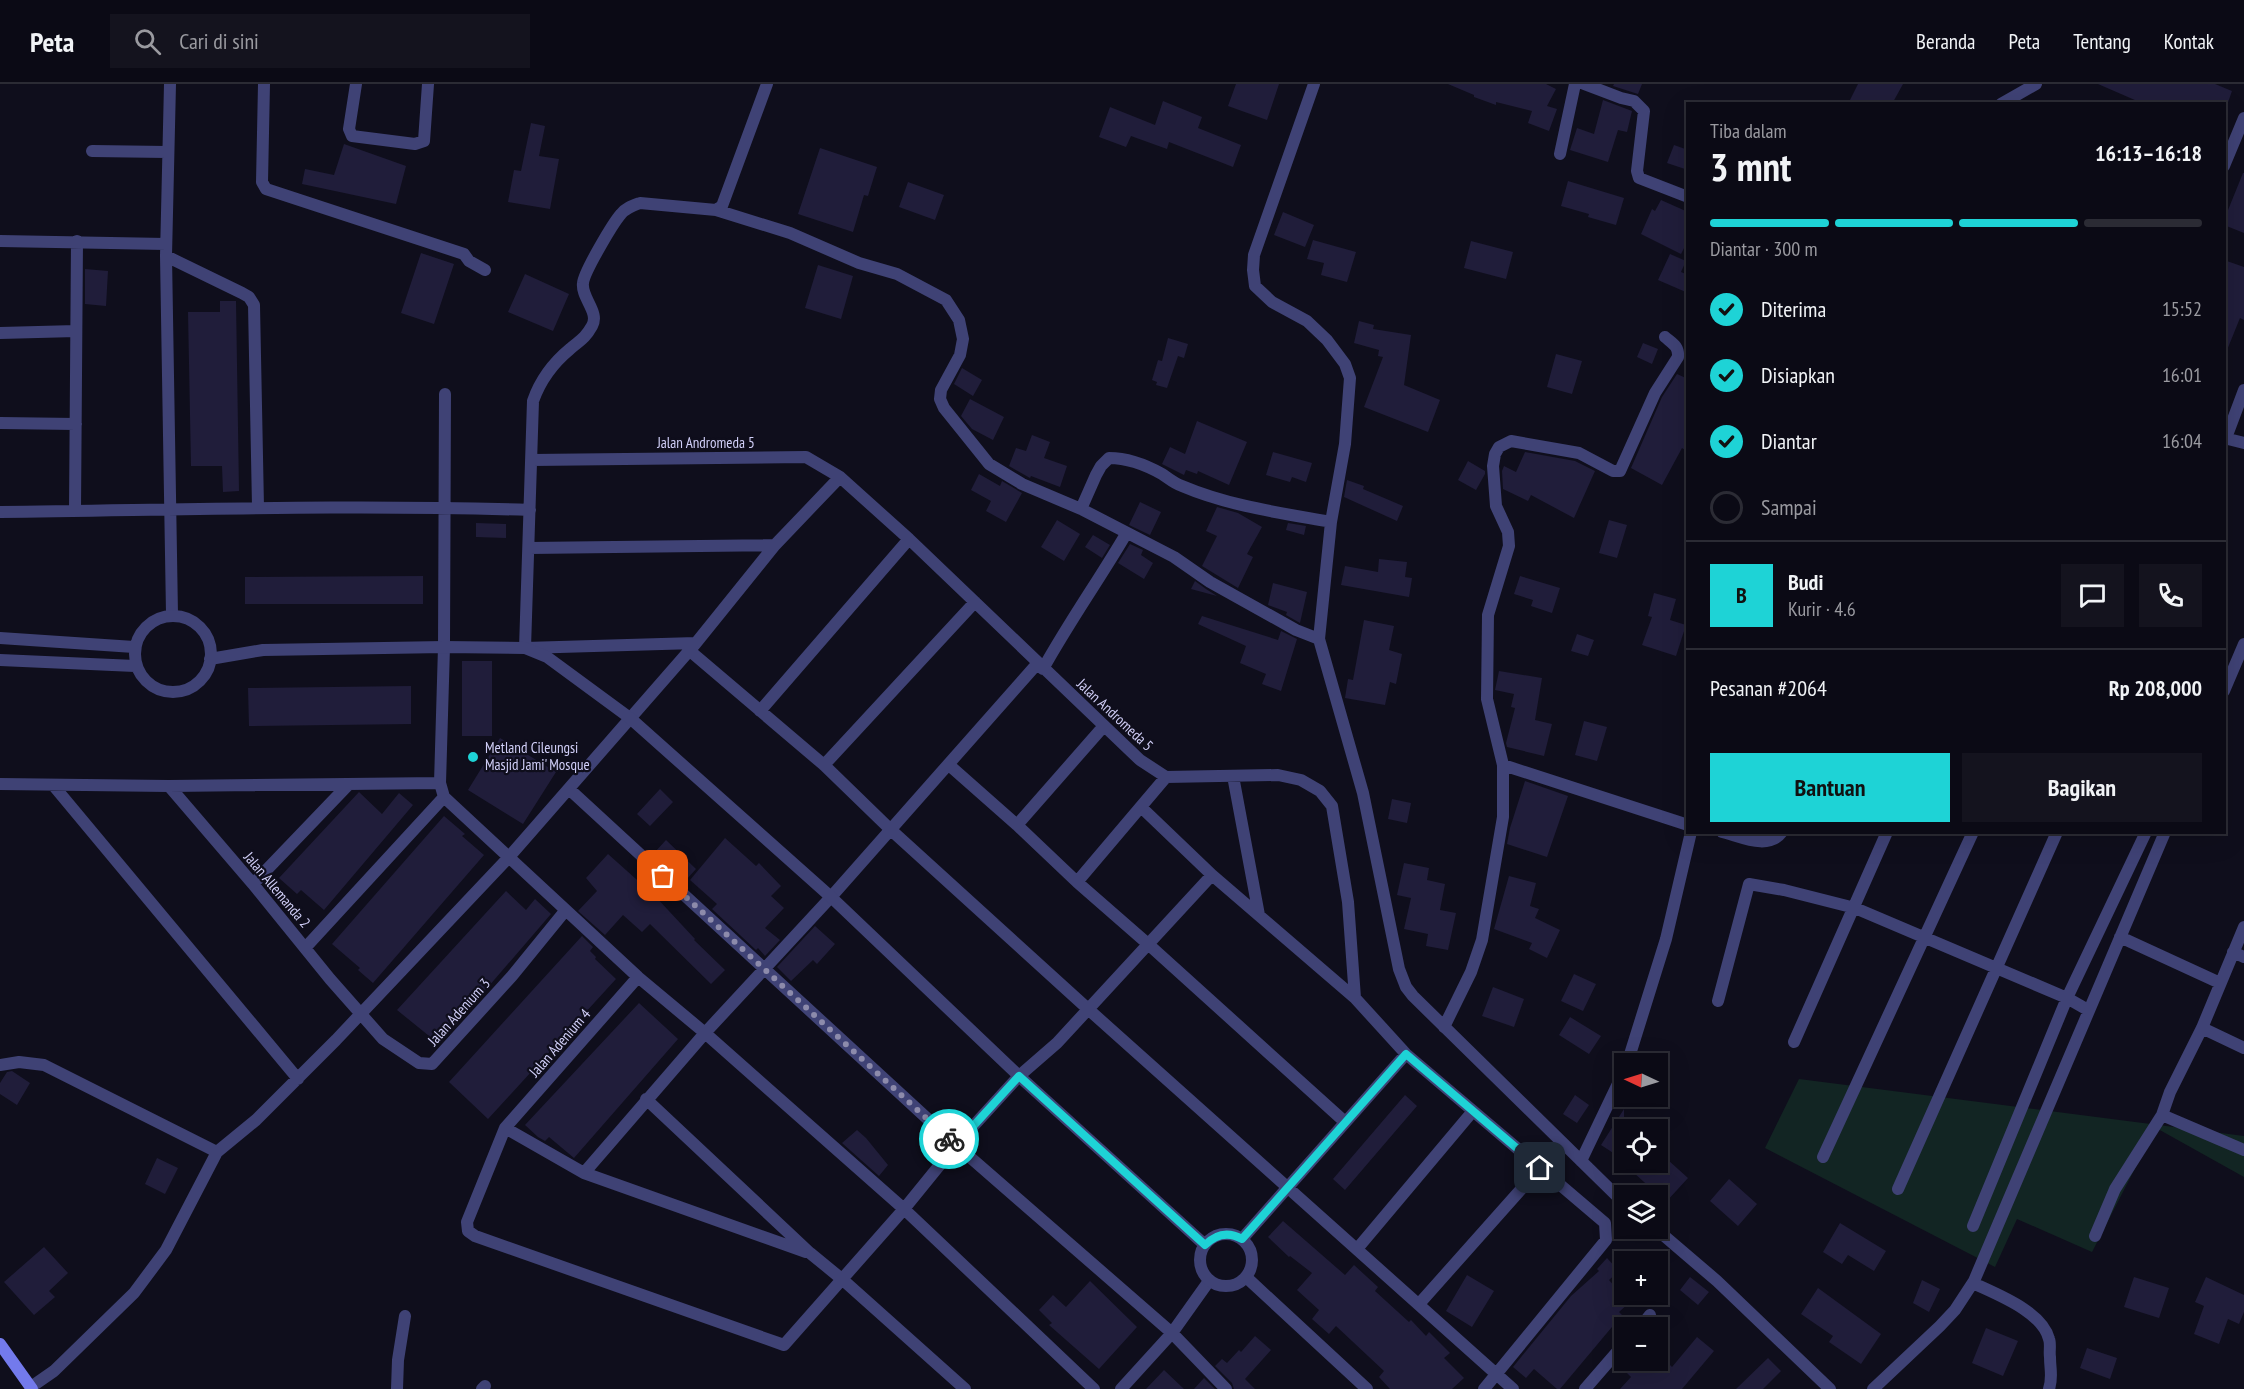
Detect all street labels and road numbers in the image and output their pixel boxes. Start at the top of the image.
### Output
street label: Jalan Andromeda 5 [656,433,755,452]
street label: Jalan Andromeda 5 [1072,674,1158,755]
street label: Jalan Allemanda 2 [239,847,315,932]
street label: Jalan Adenium 3 [423,974,494,1050]
street label: Jalan Adenium 4 [524,1004,595,1081]

